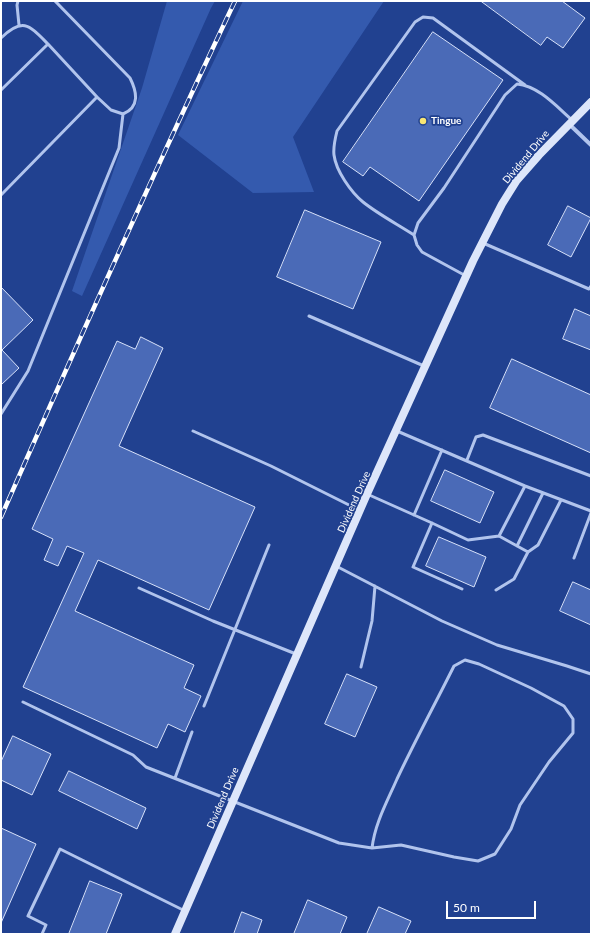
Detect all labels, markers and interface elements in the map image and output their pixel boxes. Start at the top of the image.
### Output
place label: Tingue [431,115,461,127]
marker: Tingue [418,116,428,126]
street label: Dividend Drive [500,128,552,186]
street label: Dividend Drive [335,469,373,535]
street label: Dividend Drive [205,765,241,831]
scale bar [448,893,538,919]
text: 50 m [453,900,480,915]

